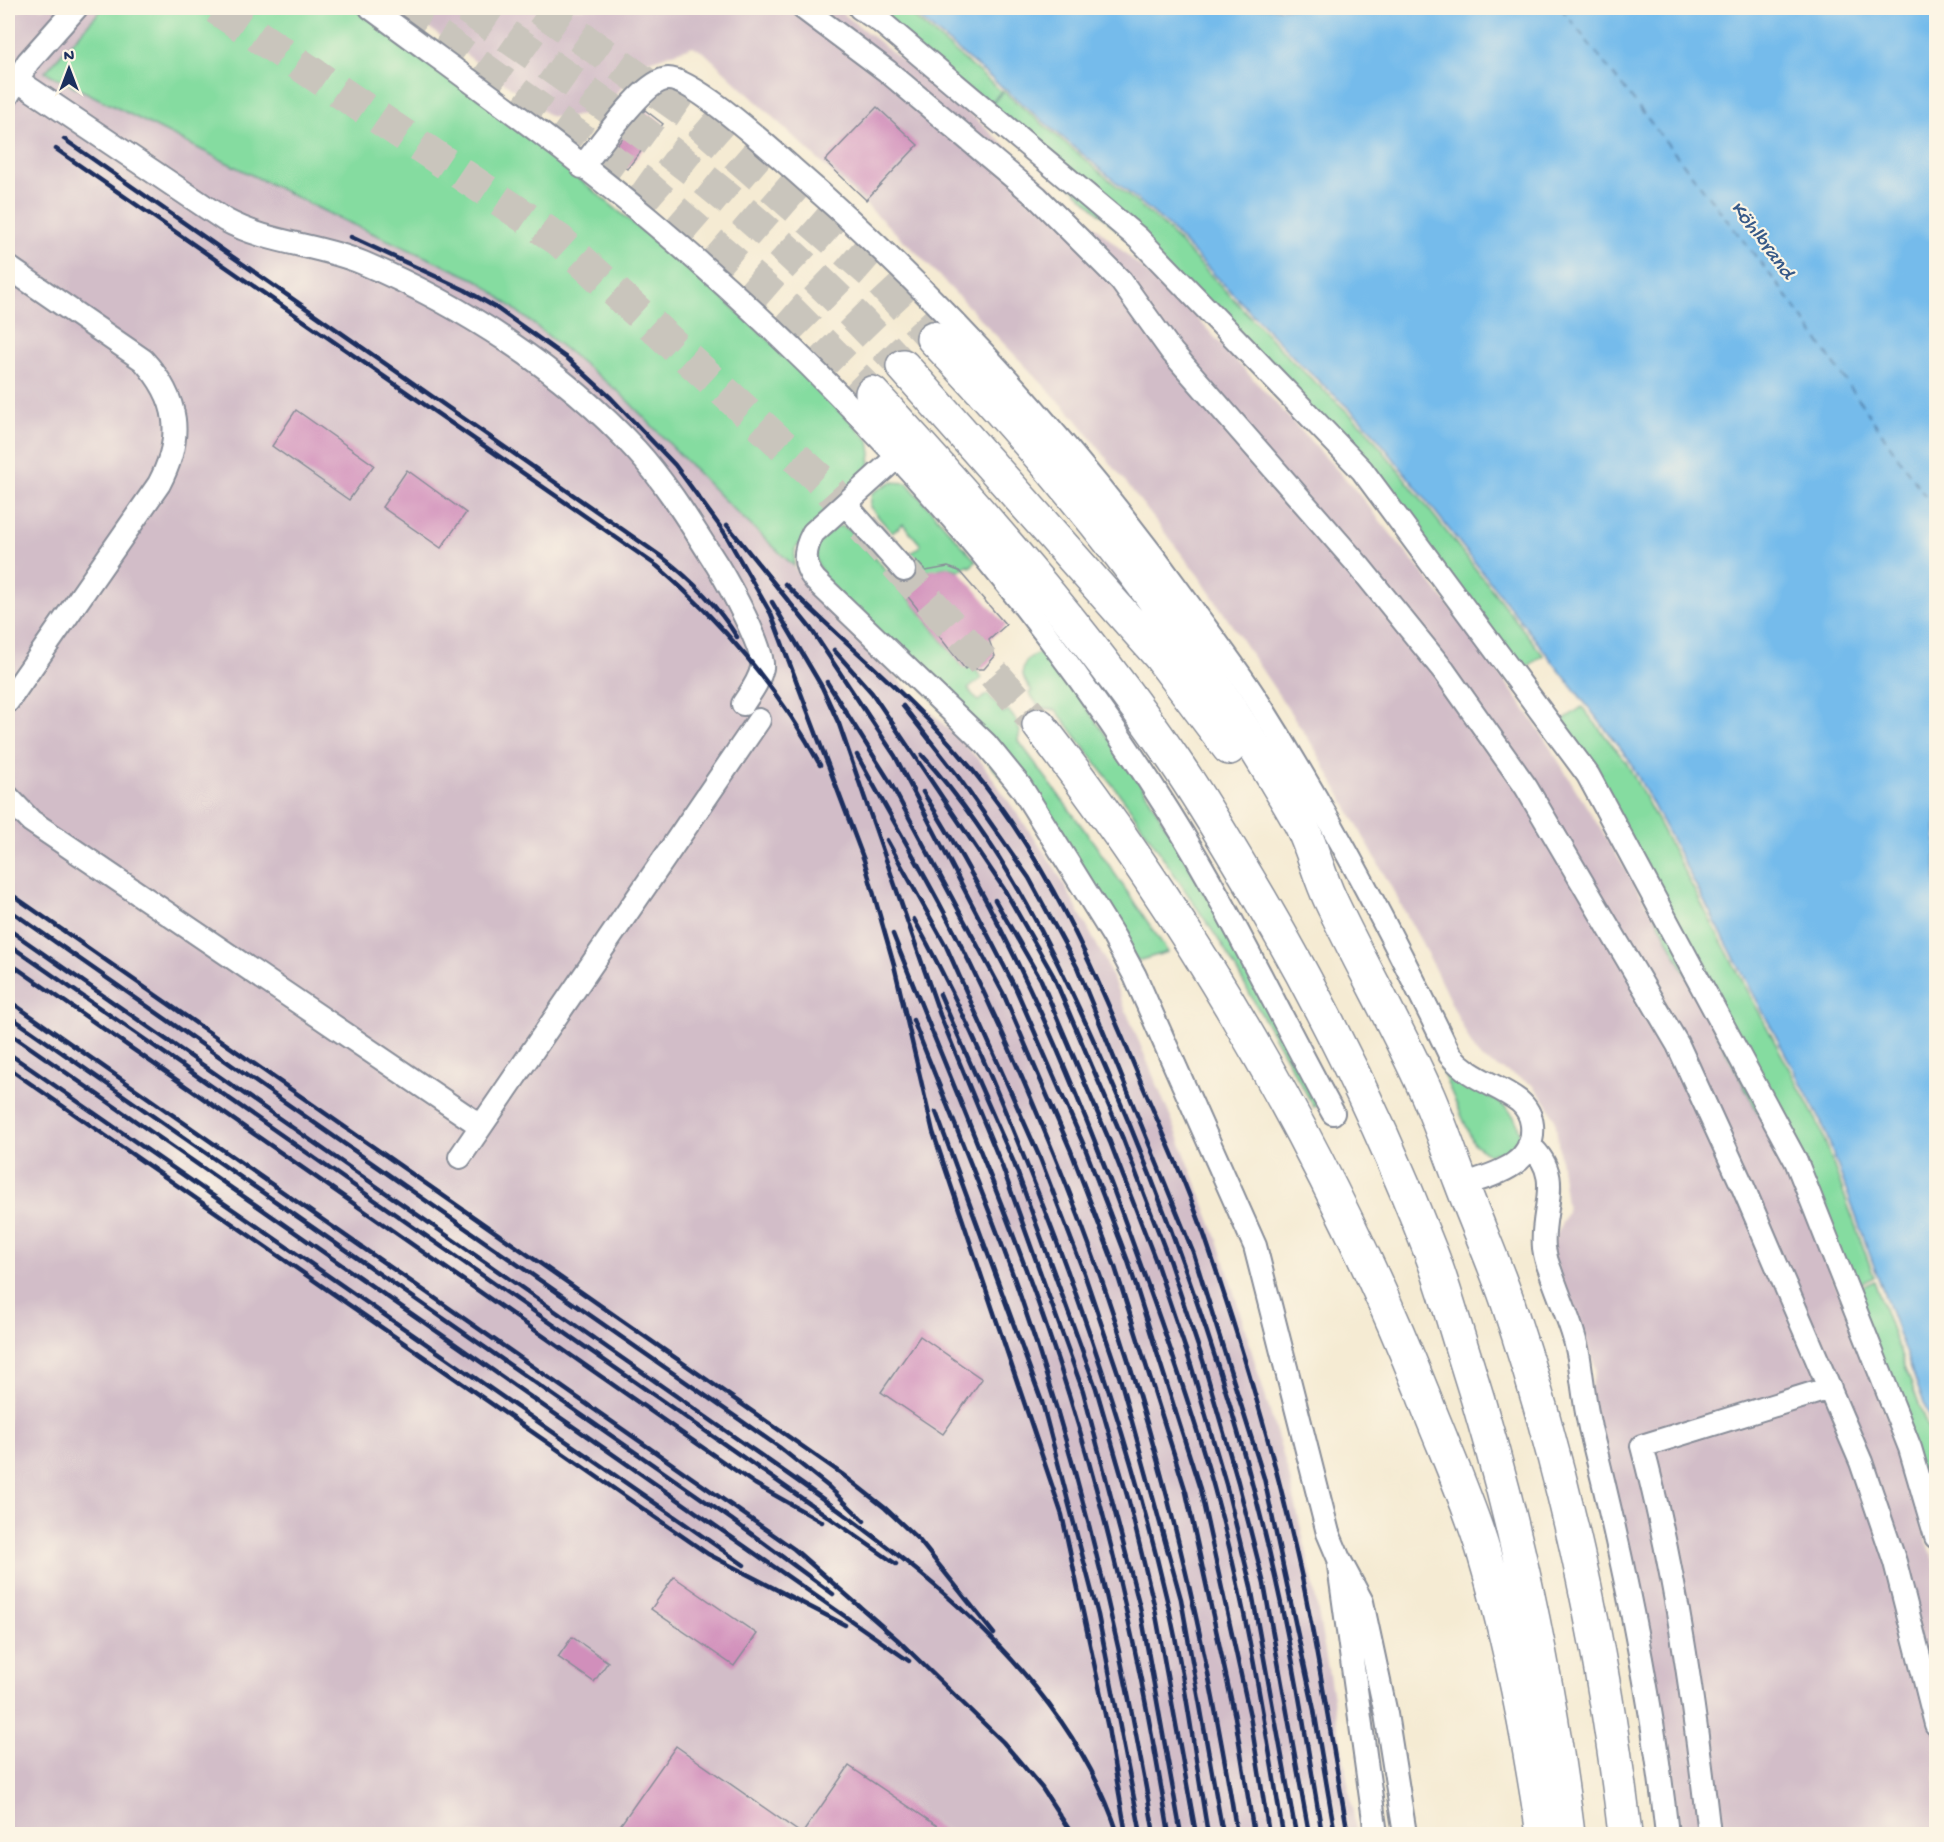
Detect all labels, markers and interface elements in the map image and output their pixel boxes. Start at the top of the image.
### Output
north arrow [39,39,99,99]
text: N [64,48,75,67]
water label: Köhlbrand [1724,197,1800,287]

